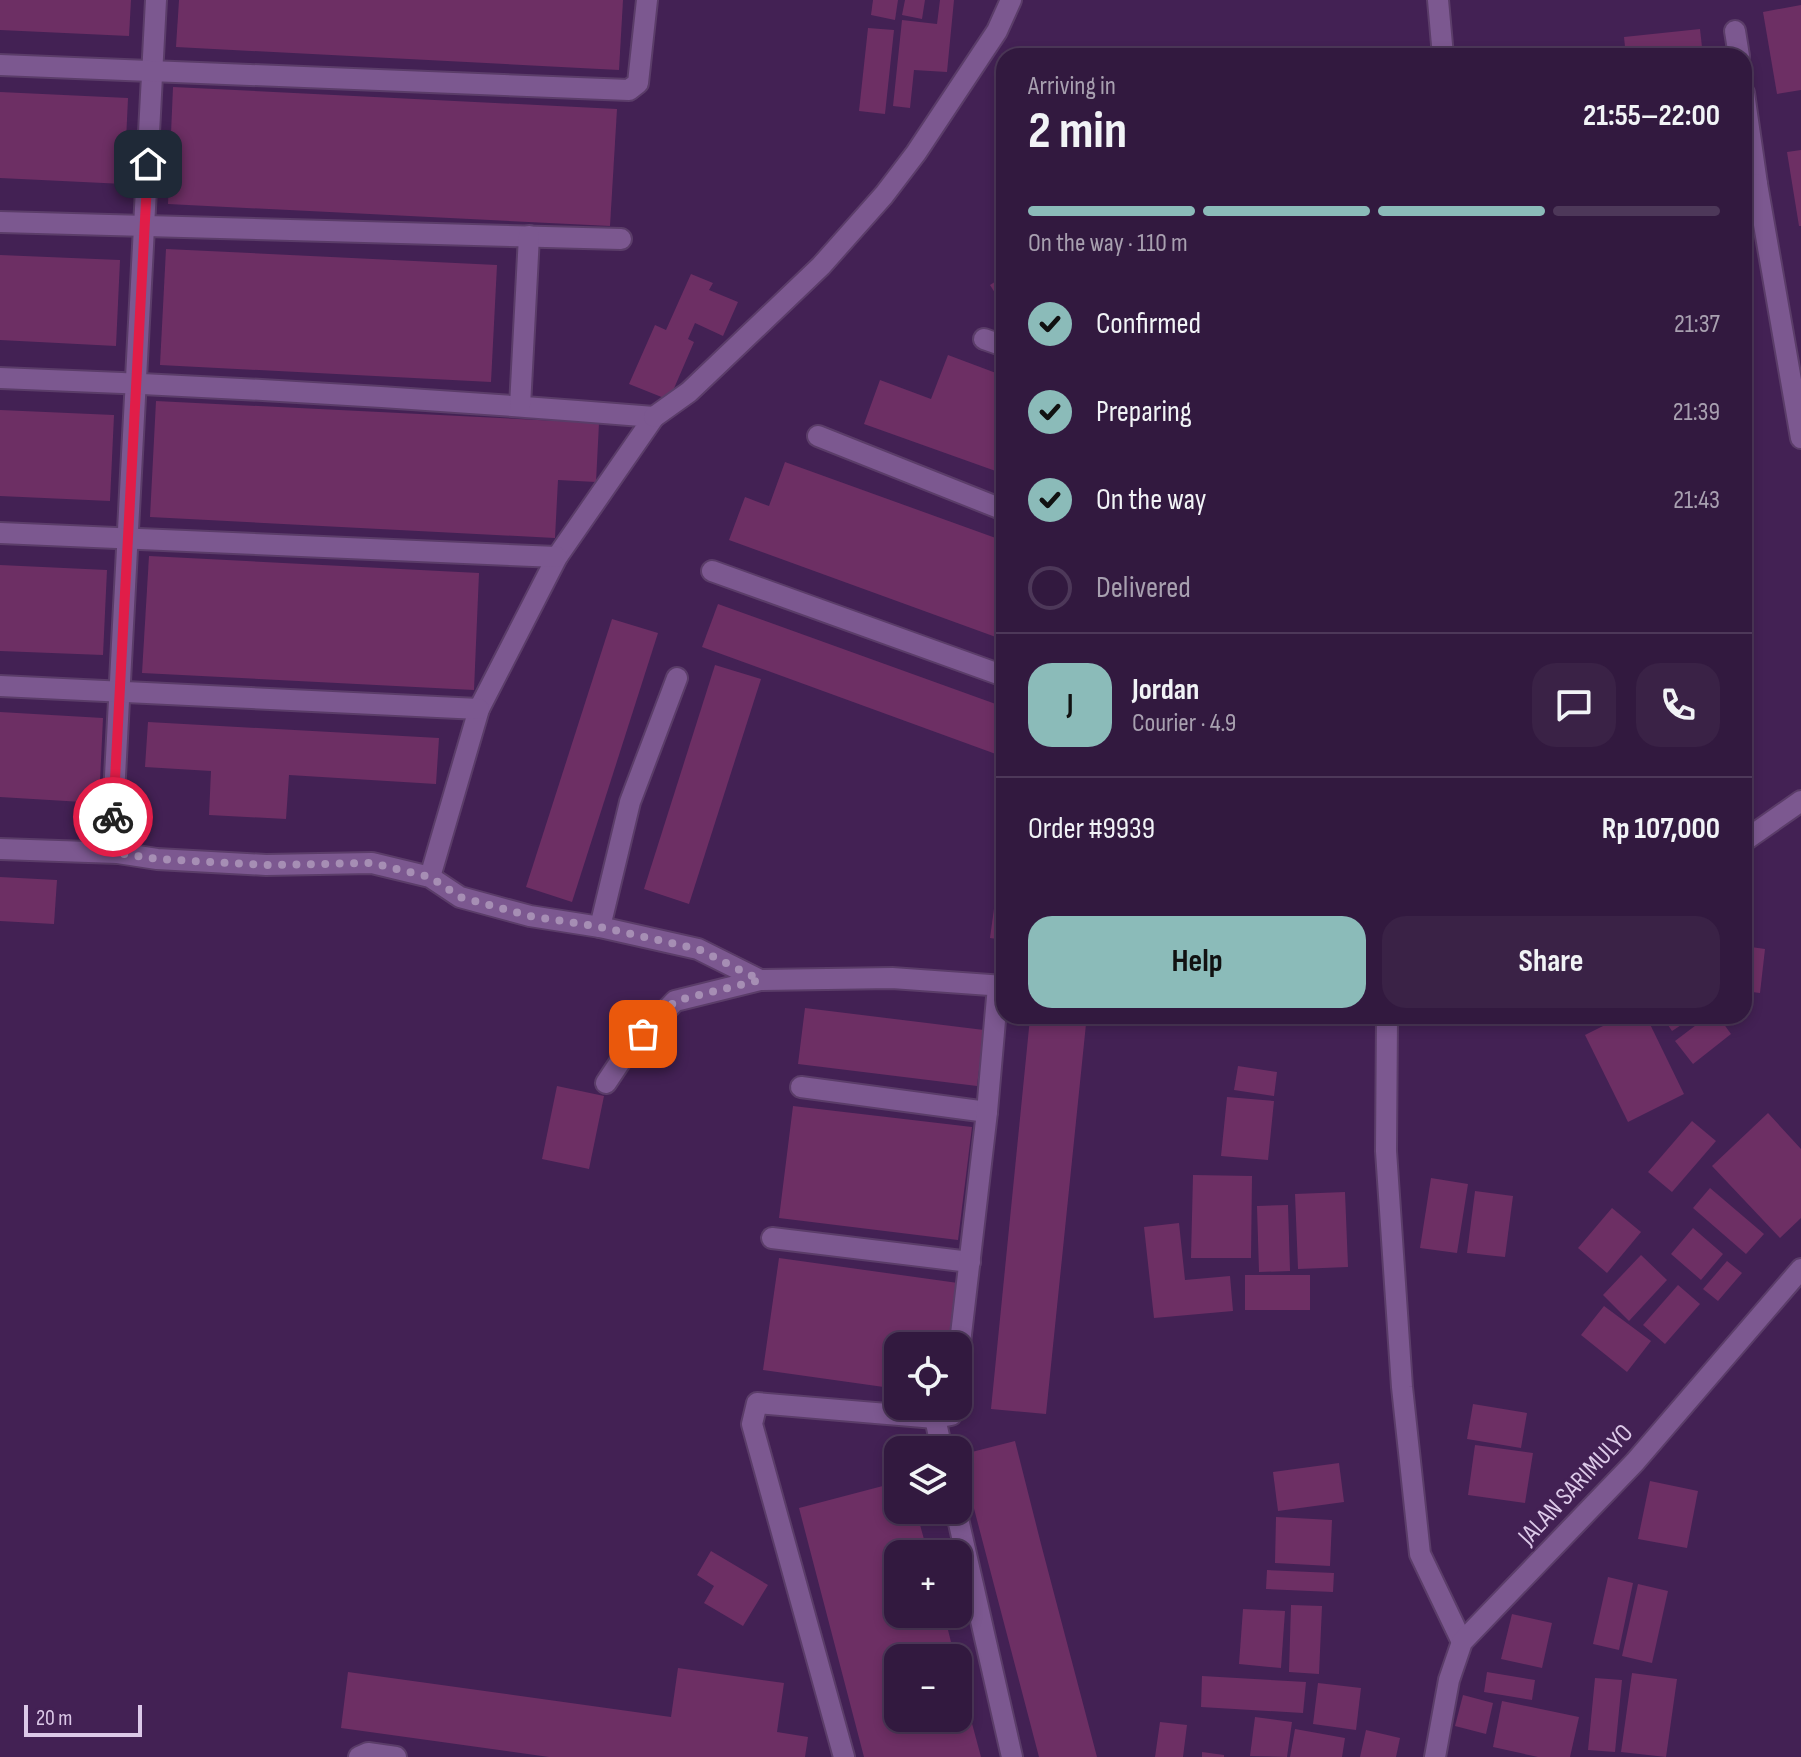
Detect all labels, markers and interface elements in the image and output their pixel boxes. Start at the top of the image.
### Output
text: Arriving in [1028,71,1116,102]
text: 21:55–22:00 [1583,98,1720,134]
text: 2 min [1028,100,1127,163]
pin [114,130,182,198]
icon: home [126,142,170,186]
text: On the way · 110 m [1028,228,1188,259]
icon: check [1028,302,1072,346]
text: Confirmed [1096,306,1201,342]
text: 21:37 [1674,309,1720,340]
icon: check [1028,390,1072,434]
text: Preparing [1096,394,1192,430]
text: 21:39 [1673,397,1720,428]
icon: check [1028,478,1072,522]
text: On the way [1096,482,1206,518]
text: 21:43 [1673,485,1720,516]
text: Delivered [1096,570,1191,606]
button: chat [1532,663,1616,747]
button: phone [1636,663,1720,747]
text: Jordan [1132,672,1199,708]
text: J [1067,687,1073,723]
text: Courier · 4.9 [1132,708,1236,739]
courier [73,777,153,857]
icon: bike [91,795,135,839]
text: Order #9939 [1028,811,1155,847]
text: Rp 107,000 [1602,811,1720,847]
button: Help [1028,916,1366,1008]
button: Share [1382,916,1720,1008]
pin [609,1000,677,1068]
icon: bag [621,1012,665,1056]
map controls [884,1332,972,1732]
button: locate [884,1332,972,1420]
street label: JALAN SARIMULYO [1512,1418,1640,1553]
button: layers [884,1436,972,1524]
button: + [884,1540,972,1628]
button: − [884,1644,972,1732]
scale bar [24,1701,142,1737]
text: 20 m [36,1705,73,1732]

